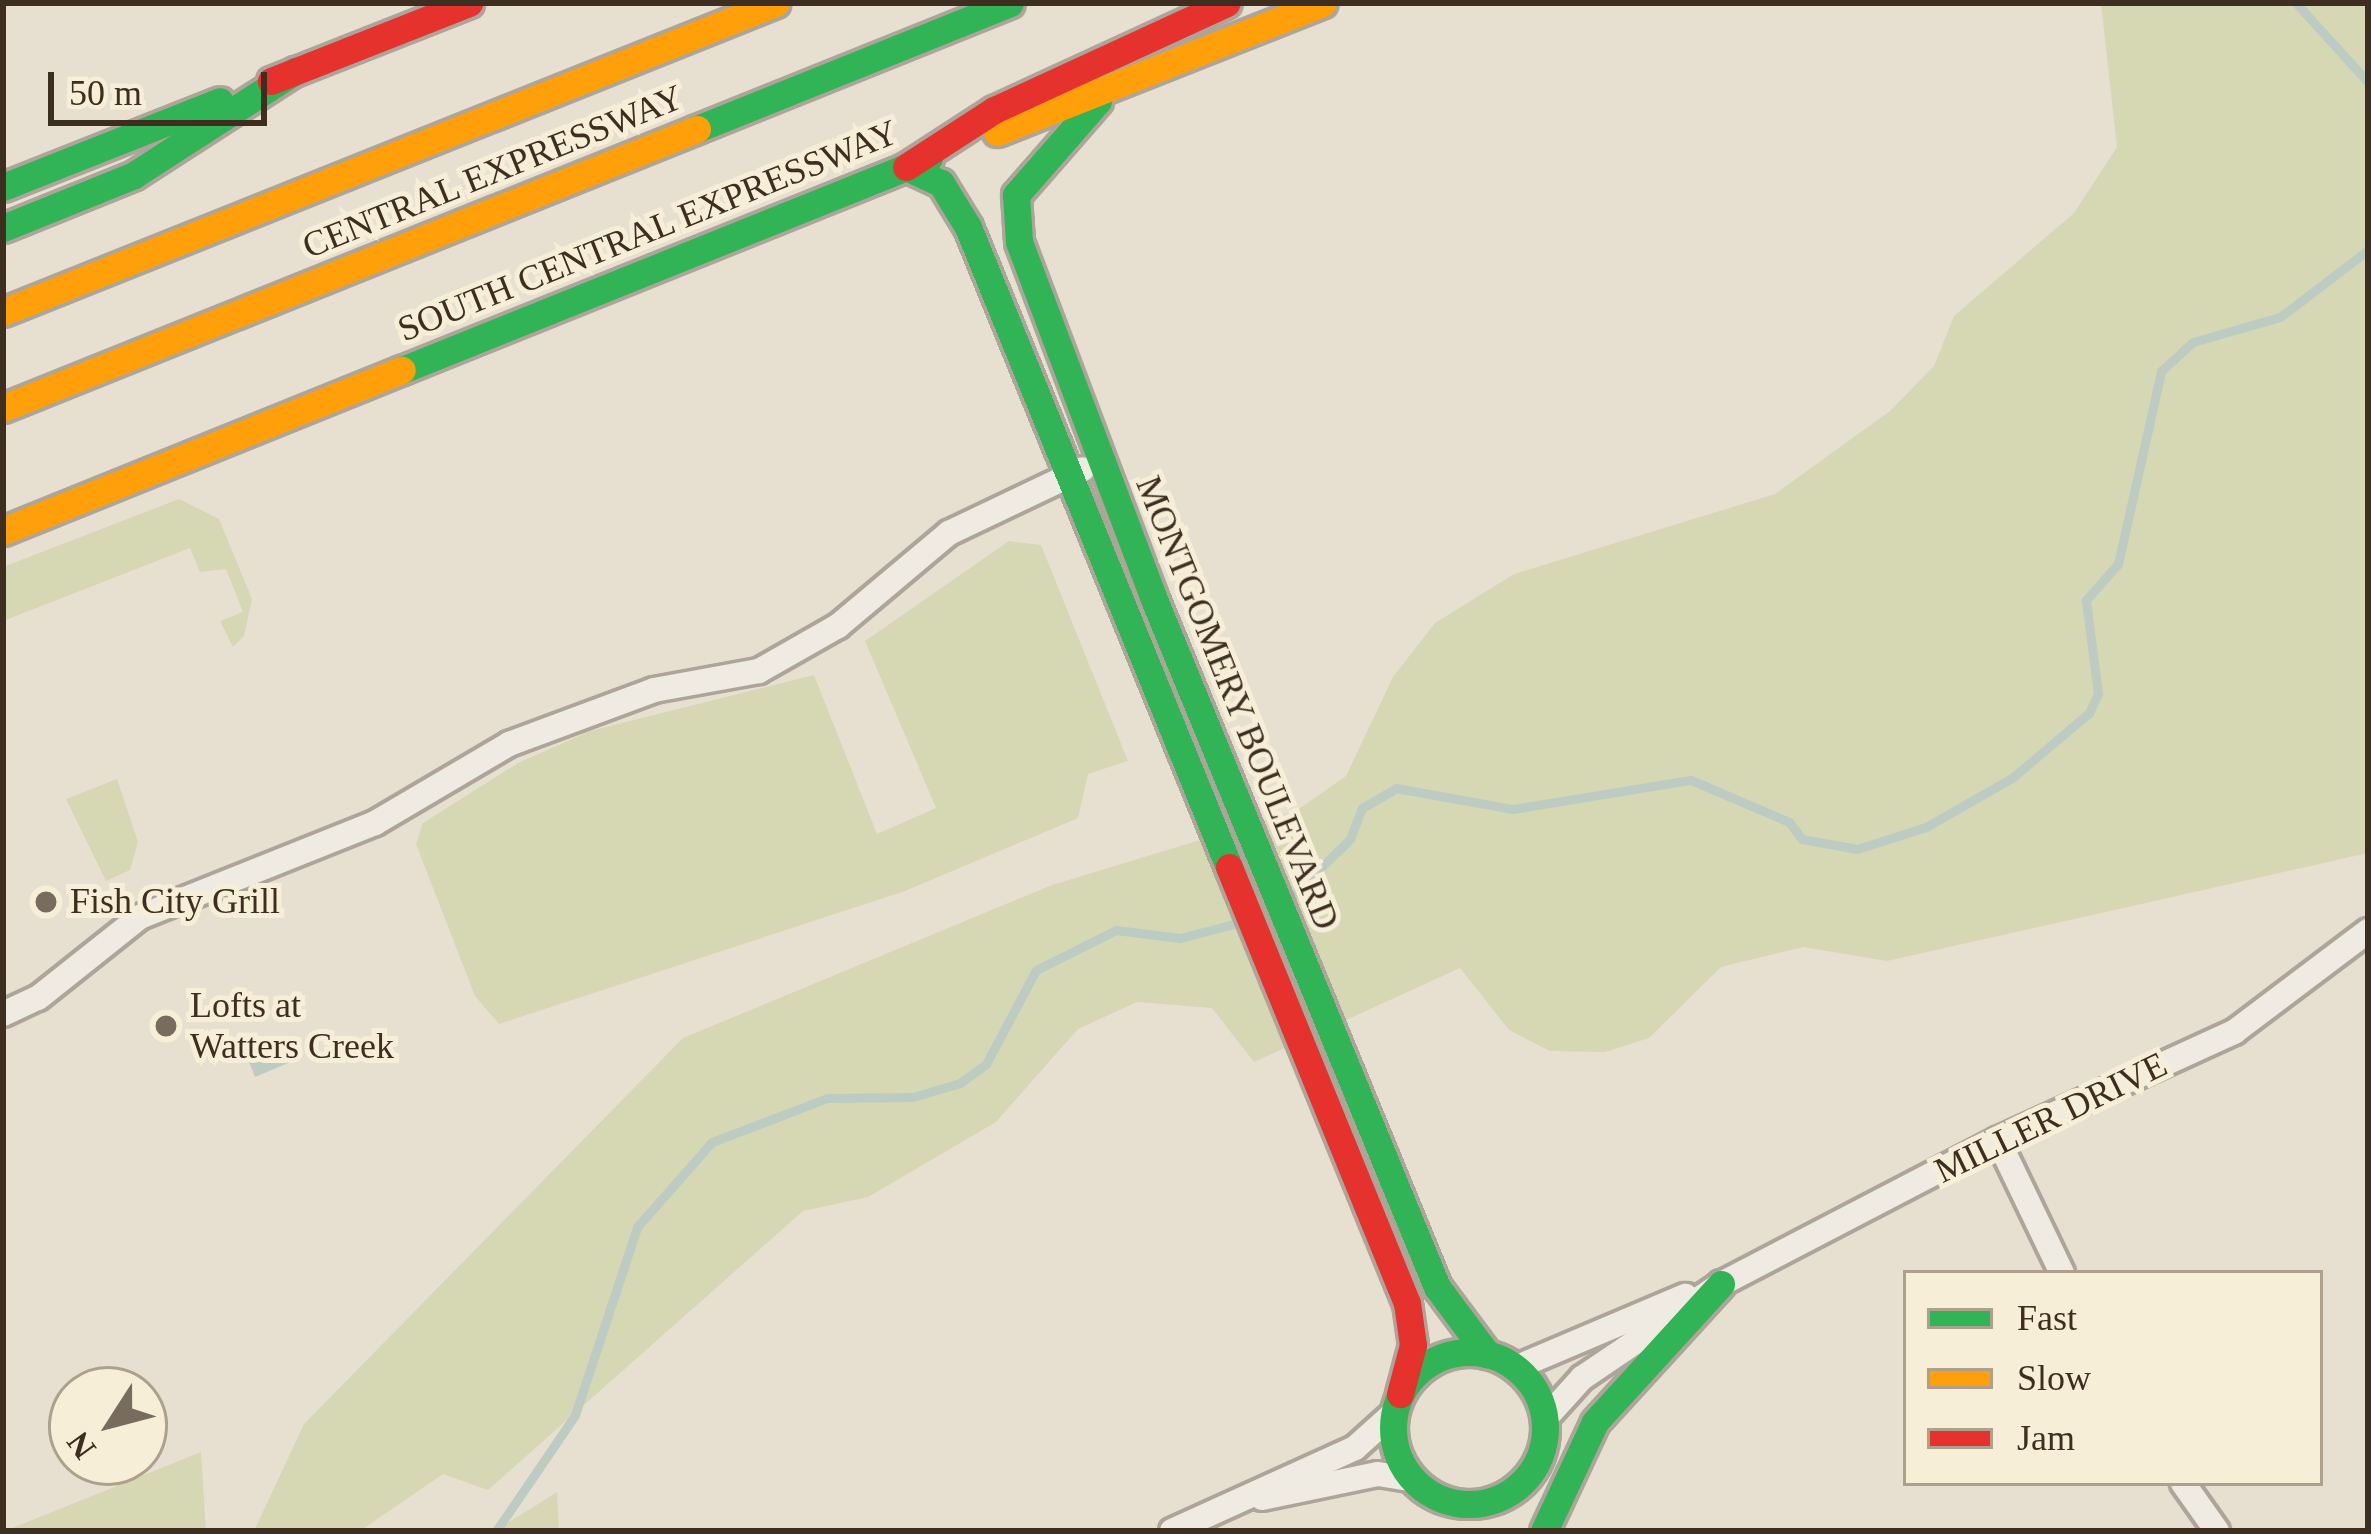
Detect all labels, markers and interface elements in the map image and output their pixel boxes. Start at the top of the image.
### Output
scale bar [54,48,273,122]
text: 50 m [69,73,142,113]
street label: CENTRAL EXPRESSWAY [296,76,690,268]
street label: SOUTH CENTRAL EXPRESSWAY [391,110,905,352]
street label: MONTGOMERY BOULEVARD [1126,469,1348,937]
place label: Fish City Grill [70,880,280,924]
marker: Fish City Grill [33,889,59,915]
place label: Lofts at Watters Creek [190,983,394,1068]
marker: Lofts at Watters Creek [153,1013,179,1039]
street label: MILLER DRIVE [1928,1043,2174,1193]
legend [1903,1270,2323,1486]
text: Fast [2017,1298,2077,1338]
text: Slow [2017,1358,2091,1398]
north arrow [48,1366,168,1486]
text: Jam [2017,1418,2075,1458]
text: N [60,1425,103,1466]

